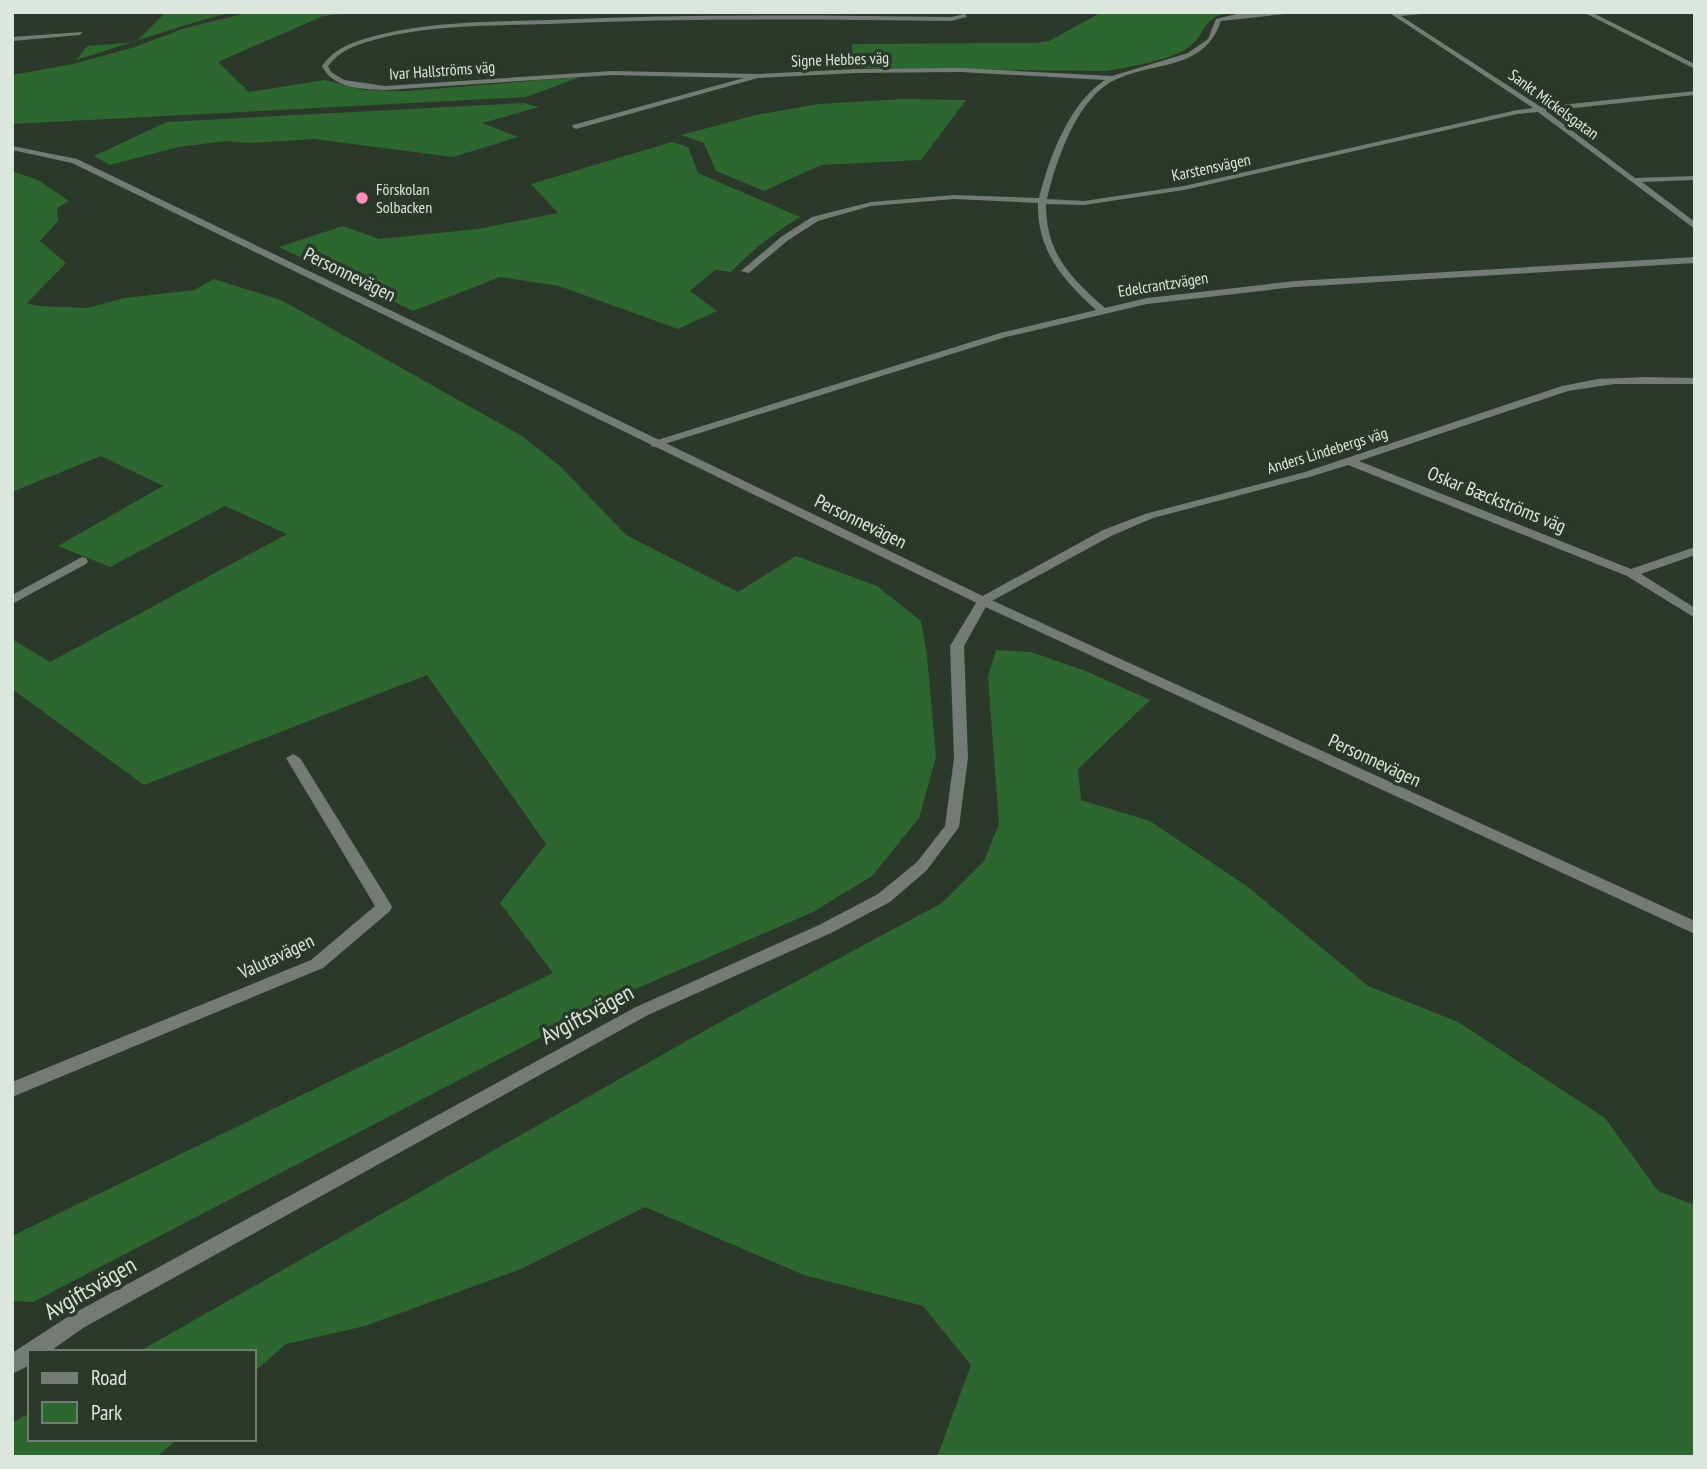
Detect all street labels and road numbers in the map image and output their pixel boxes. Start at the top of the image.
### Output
street label: Signe Hebbes väg [791,47,889,71]
street label: Ivar Hallströms väg [388,56,496,84]
street label: Sankt Mickelsgatan [1505,65,1603,143]
street label: Karstensvägen [1170,149,1252,185]
street label: Personnevägen [300,241,400,307]
street label: Edelcrantzvägen [1117,267,1209,301]
street label: Anders Lindebergs väg [1264,422,1390,478]
street label: Oskar Bæckströms väg [1424,460,1570,538]
street label: Personnevägen [811,488,911,554]
street label: Personnevägen [1325,728,1425,792]
street label: Valutavägen [234,928,318,984]
street label: Avgiftsvägen [535,977,638,1050]
street label: Avgiftsvägen [39,1250,141,1325]

